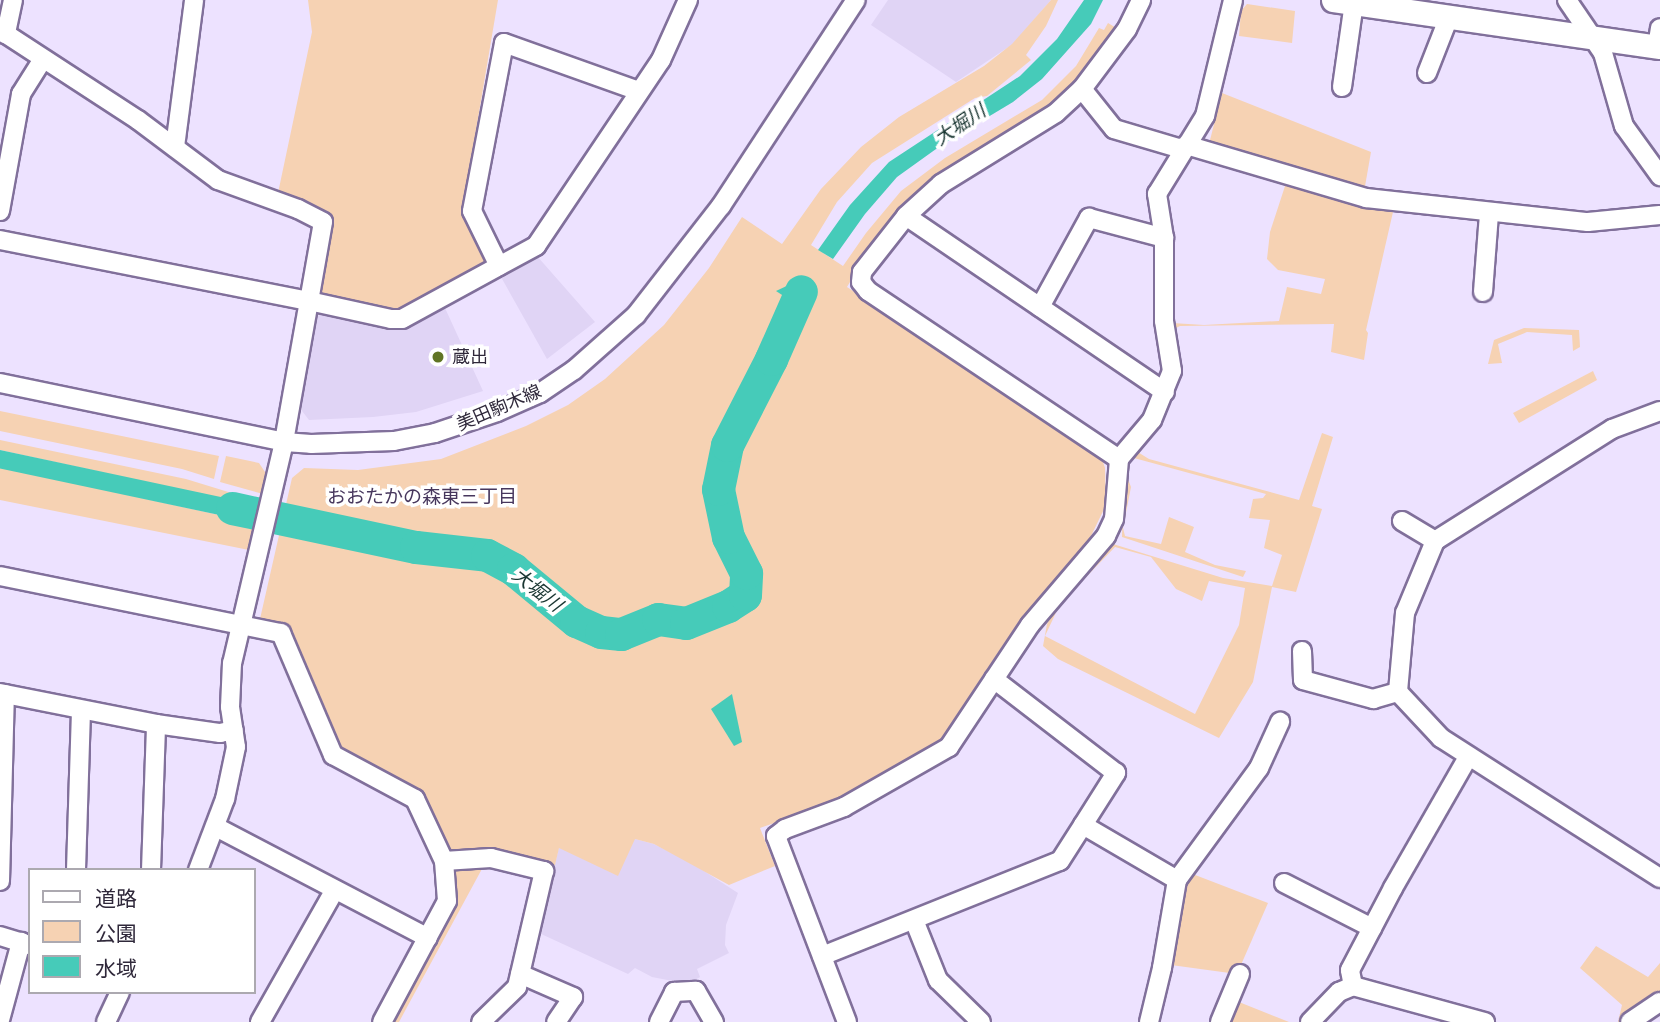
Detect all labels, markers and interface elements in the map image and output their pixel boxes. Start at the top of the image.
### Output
water label: 大堀川 [930,100,990,150]
place label: 蔵出 [452,346,488,368]
marker: 蔵出 [430,349,446,365]
street label: 美田駒木線 [453,380,545,436]
district label: おおたかの森東三丁目 [327,486,517,508]
water label: 大堀川 [508,563,566,617]
legend [28,868,256,994]
text: 道路 [95,886,137,911]
text: 公園 [95,921,137,946]
text: 水域 [95,956,137,981]

